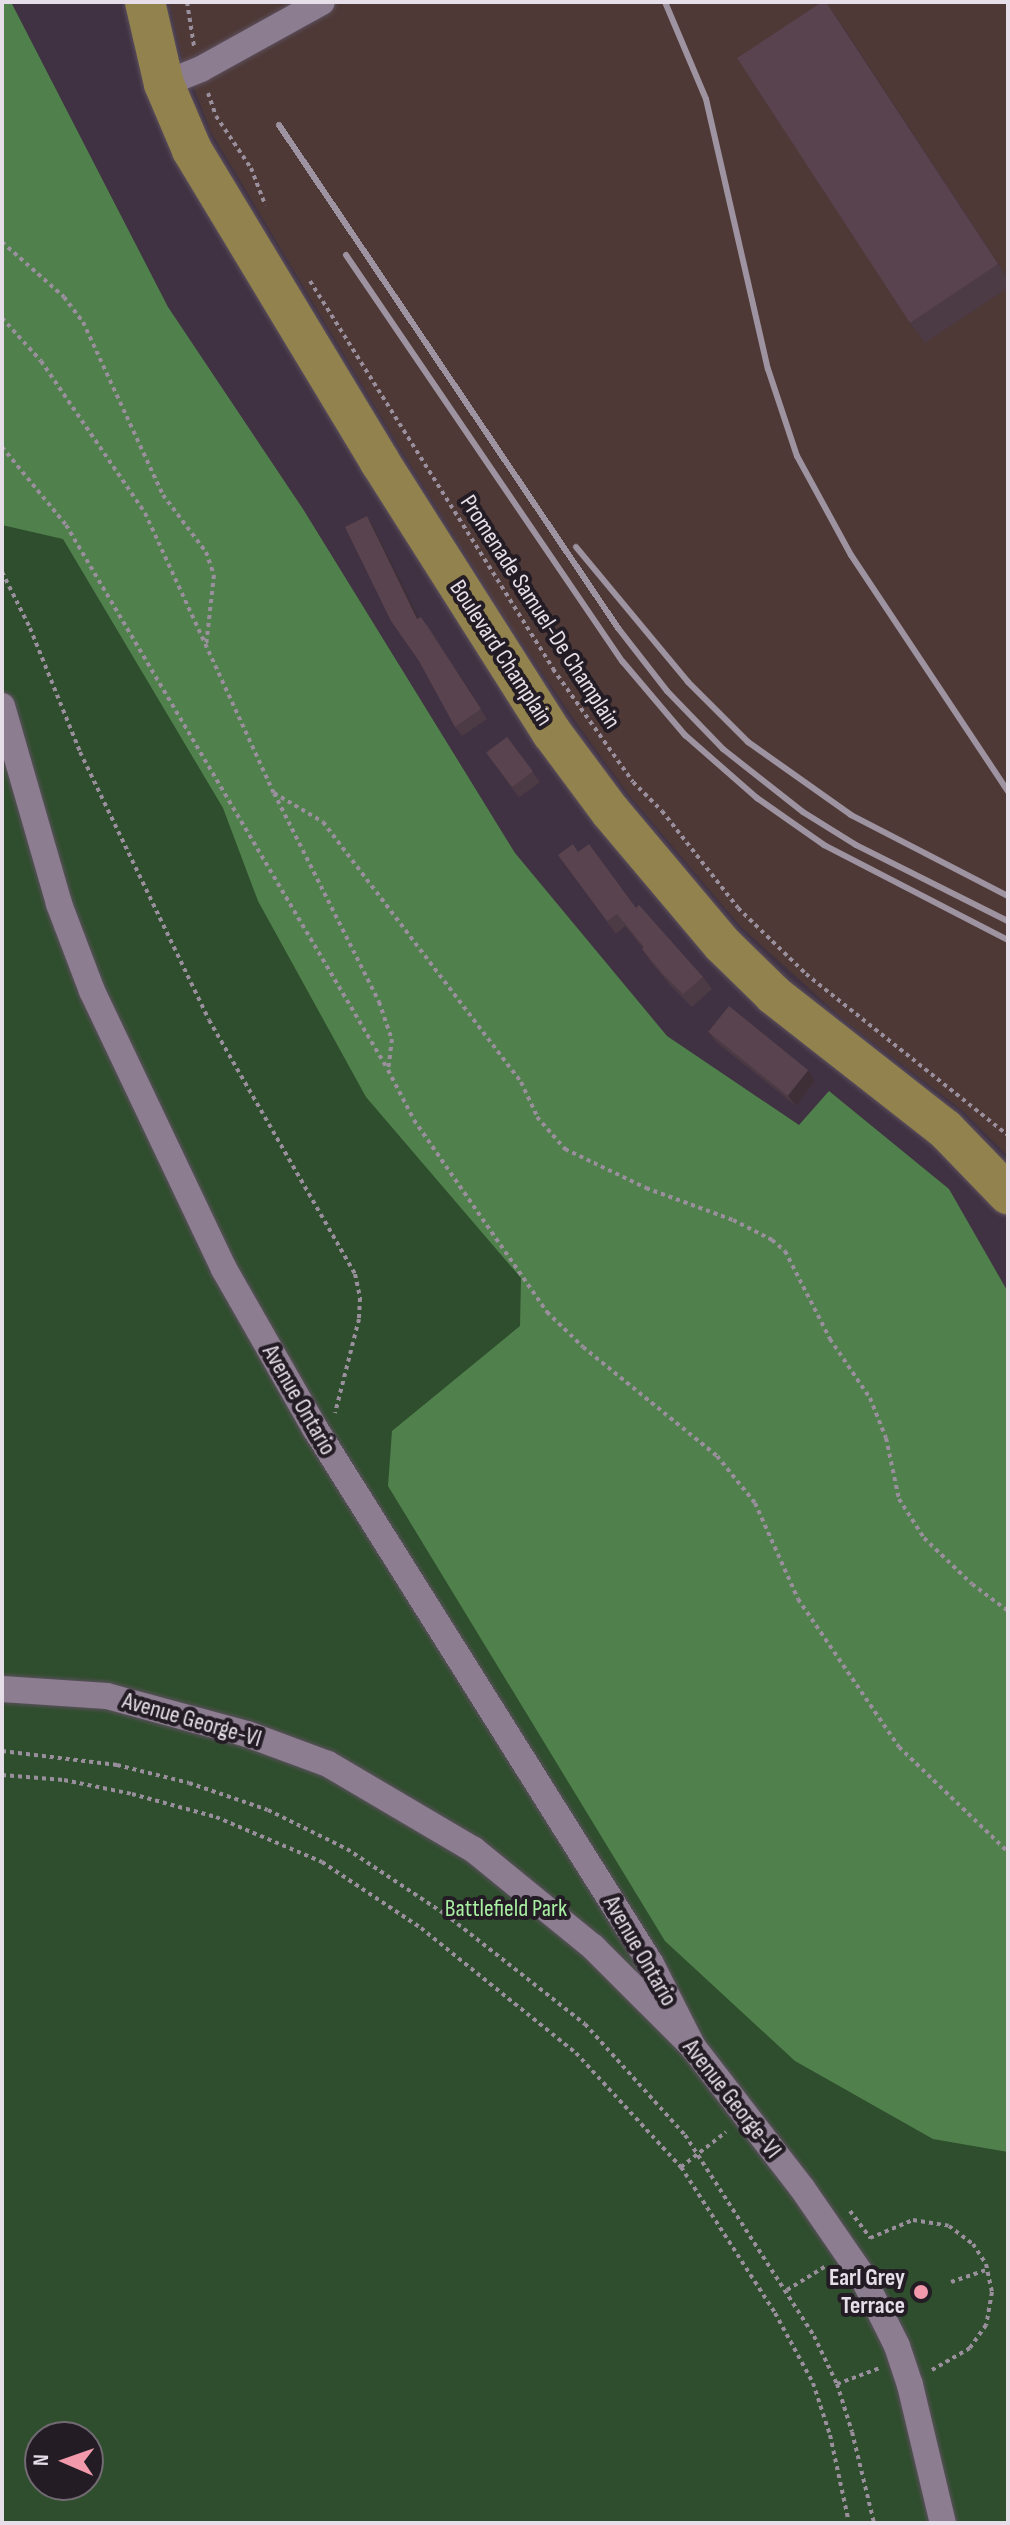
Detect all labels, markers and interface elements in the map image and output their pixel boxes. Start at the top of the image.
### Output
street label: Promenade Samuel-De Champlain [454,490,626,734]
street label: Boulevard Champlain [443,575,559,731]
street label: Avenue Ontario [256,1340,342,1460]
street label: Avenue George-VI [119,1686,265,1754]
street label: Avenue Ontario [597,1891,683,2011]
park label: Battlefield Park [445,1895,567,1923]
street label: Avenue George-VI [677,2034,787,2164]
place label: Earl Grey Terrace [829,2264,905,2320]
marker: Earl Grey Terrace [912,2283,930,2301]
north arrow [24,2421,104,2501]
text: N [28,2454,55,2467]

